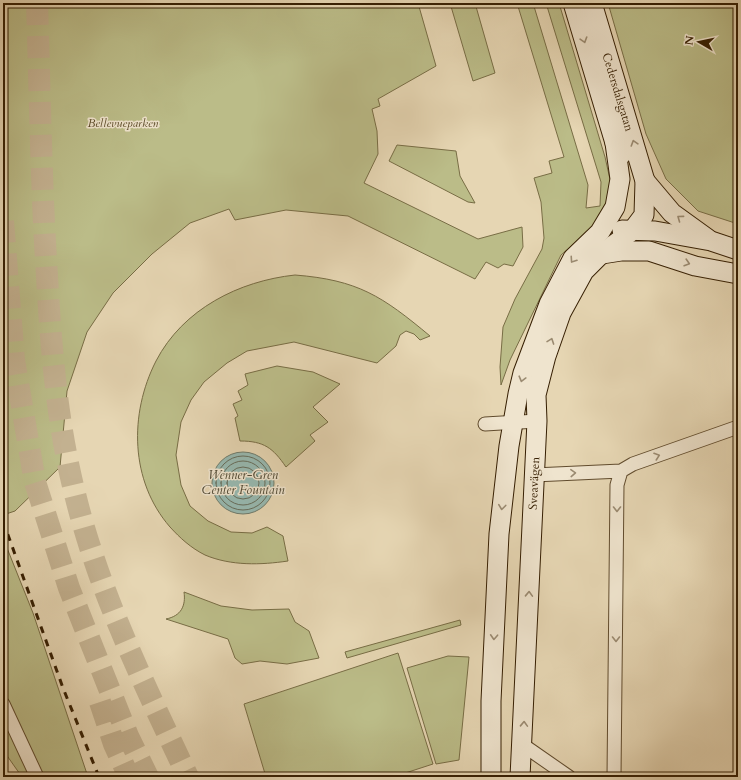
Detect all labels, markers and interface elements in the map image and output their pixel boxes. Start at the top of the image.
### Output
north arrow [679,22,719,62]
text: N [681,34,698,46]
one-way arrow [579,37,588,44]
street label: Cedersdalsgatan [598,51,638,133]
park label: Bellevueparken [88,115,159,131]
one-way arrow [630,140,639,147]
one-way arrow [677,216,684,223]
one-way arrow [571,255,578,262]
one-way arrow [683,258,690,267]
one-way arrow [547,337,555,344]
one-way arrow [518,375,527,382]
one-way arrow [653,452,660,460]
street label: Sveavägen [525,456,543,510]
water label: Wenner-Gren Center Fountain [201,466,285,499]
one-way arrow [570,469,576,477]
one-way arrow [498,504,507,510]
one-way arrow [613,506,621,512]
one-way arrow [525,591,534,597]
one-way arrow [490,634,498,640]
one-way arrow [612,636,620,642]
one-way arrow [520,721,528,727]

